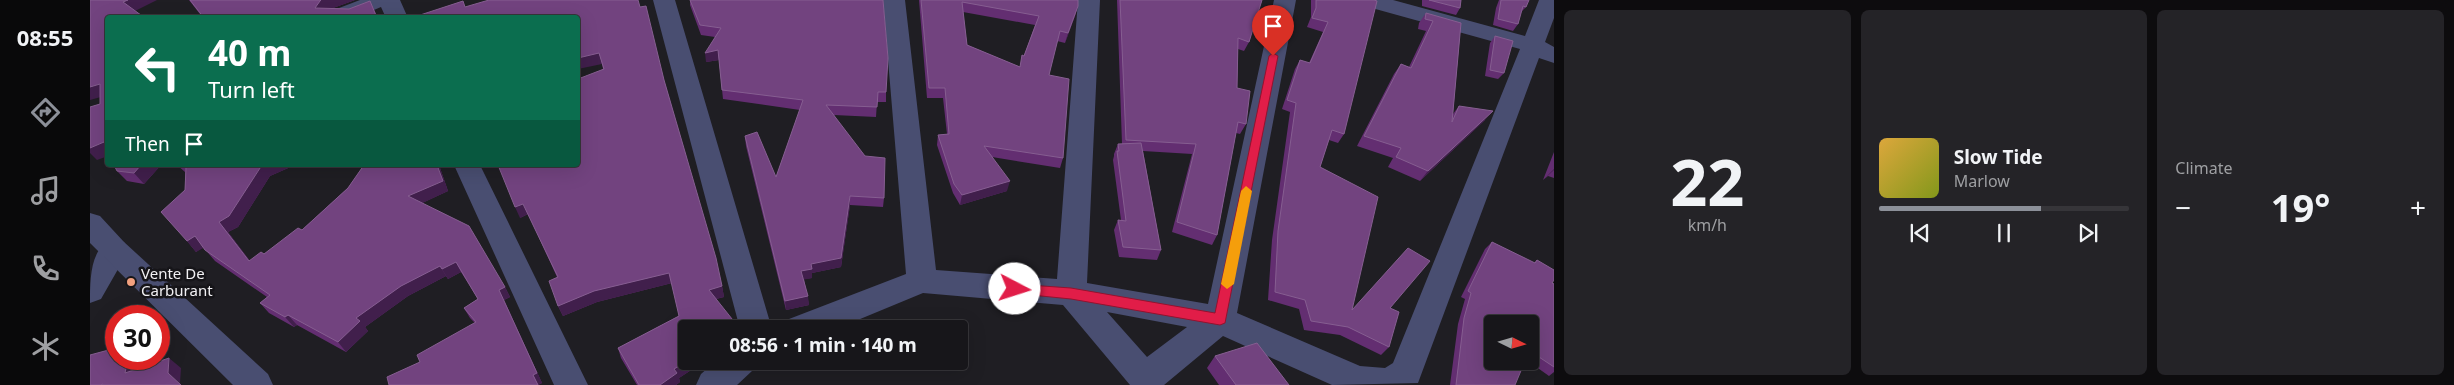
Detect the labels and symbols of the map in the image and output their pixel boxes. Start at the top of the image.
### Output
pin [1252,5,1294,56]
position arrow [988,262,1040,314]
place label: Vente De Carburant [141,263,213,300]
marker: Vente De Carburant [125,276,137,288]
speed limit sign: 30 [105,305,170,370]
north arrow [1484,315,1539,370]

